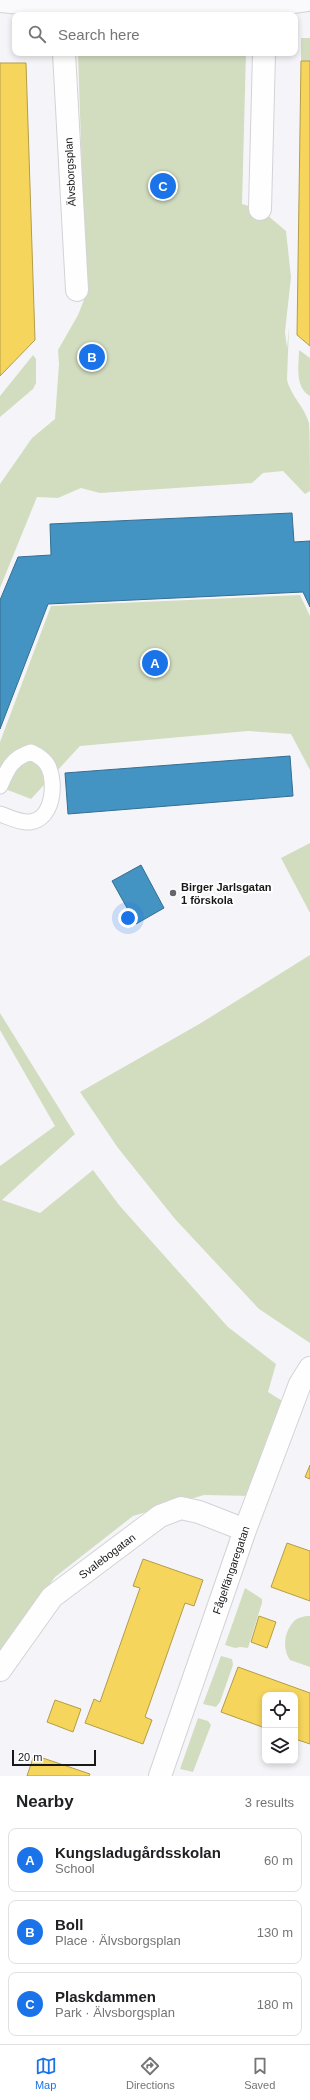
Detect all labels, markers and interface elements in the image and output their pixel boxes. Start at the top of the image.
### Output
search box [12,12,298,56]
icon: search [26,23,48,45]
text: Search here [58,26,140,43]
street label: Älvsborgsplan [62,137,78,207]
pin: C [150,171,176,201]
pin: B [79,342,105,372]
pin: A [142,648,168,678]
place label: Birger Jarlsgatan 1 förskola [181,881,272,906]
marker: Birger Jarlsgatan 1 förskola [168,888,178,898]
your location [118,908,138,928]
street label: Fågelfängaregatan [210,1524,252,1616]
street label: Svalebogatan [77,1531,137,1581]
map controls [262,1692,298,1764]
button: locate [262,1692,298,1728]
button: layers [262,1728,298,1764]
scale bar [12,1748,96,1767]
text: 20 m [18,1751,42,1763]
text: Nearby [16,1792,74,1811]
text: 3 results [245,1795,294,1810]
text: Kungsladugårdsskolan [55,1844,221,1861]
text: A [25,1853,35,1868]
text: 60 m [264,1853,293,1868]
text: School [55,1861,95,1876]
text: Boll [55,1916,83,1933]
text: B [25,1925,35,1940]
text: 130 m [257,1925,293,1940]
text: Place · Älvsborgsplan [55,1933,181,1948]
text: Plaskdammen [55,1988,156,2005]
text: C [25,1997,35,2012]
text: 180 m [257,1997,293,2012]
text: Park · Älvsborgsplan [55,2005,175,2020]
tab: Map [35,2055,57,2091]
tab: Directions [126,2055,175,2091]
tab: Saved [244,2055,275,2091]

